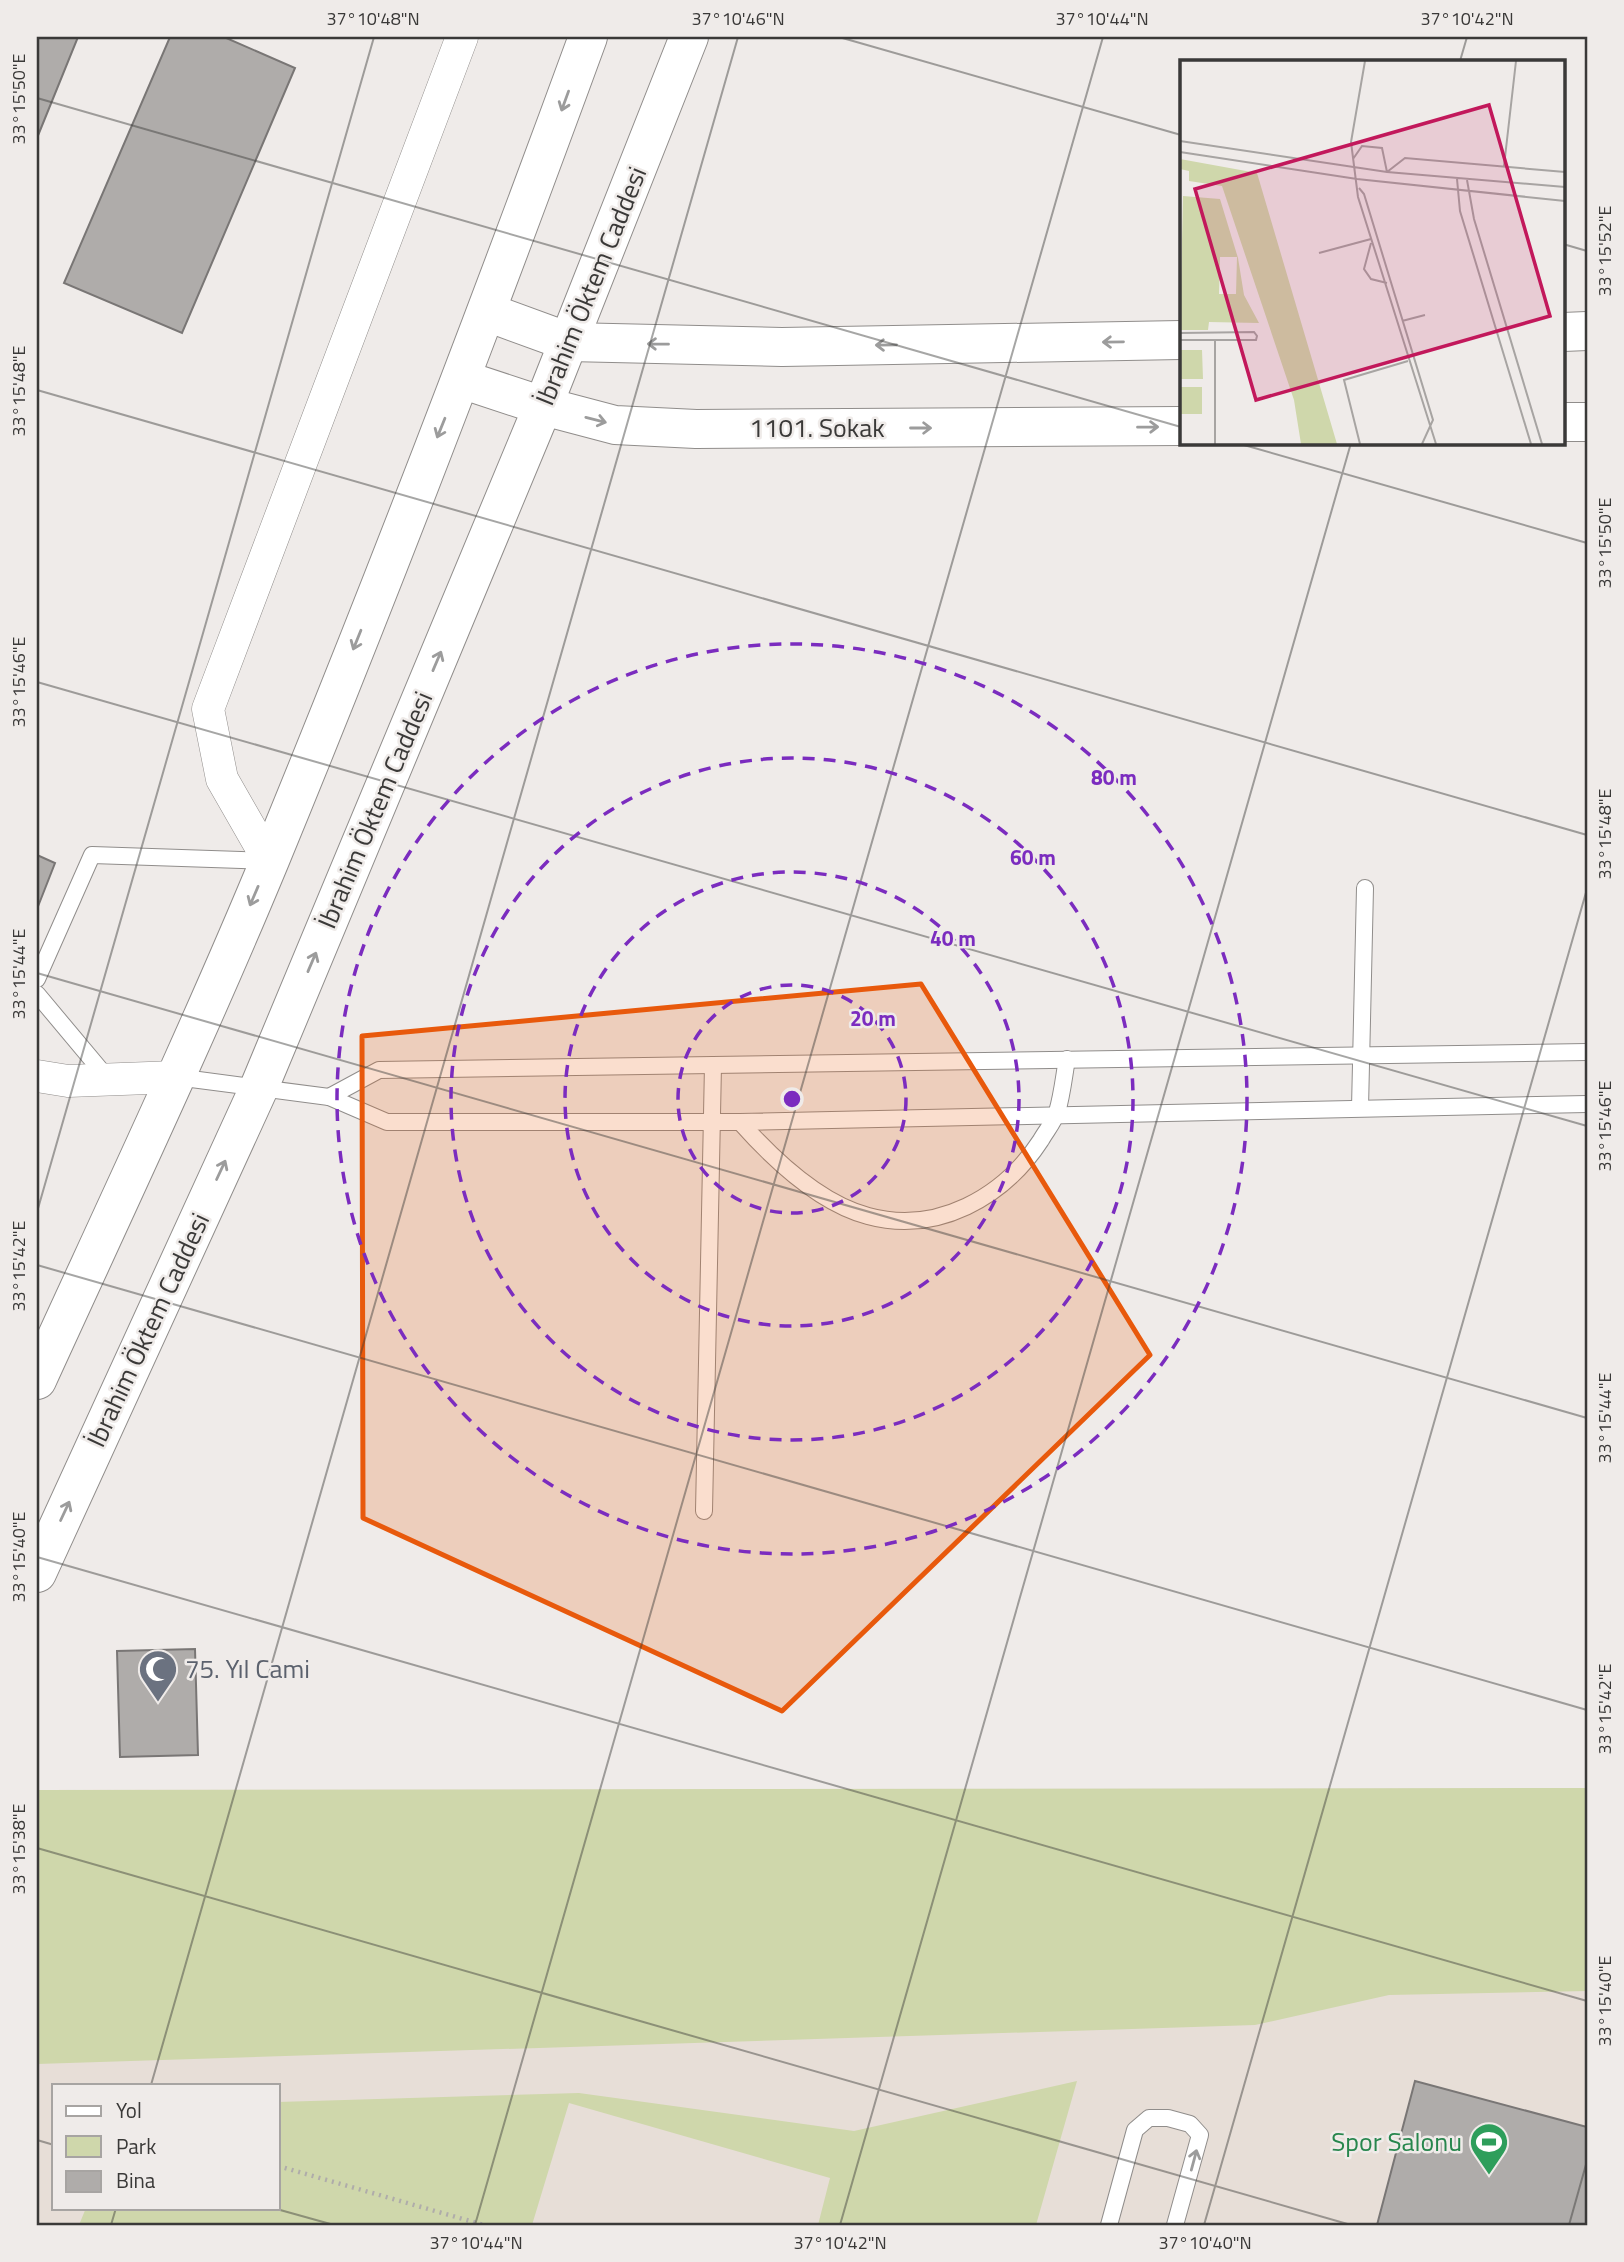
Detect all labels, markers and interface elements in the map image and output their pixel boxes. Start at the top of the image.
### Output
text: 37°10'48"N [326,5,420,32]
text: 37°10'46"N [691,5,785,32]
text: 37°10'44"N [1055,5,1149,32]
text: 37°10'42"N [1420,5,1514,32]
text: 33°15'50"E [5,53,32,144]
inset map [1180,60,1564,444]
one-way arrow [557,89,570,111]
street label: İbrahim Öktem Caddesi [525,161,656,411]
text: 33°15'52"E [1591,205,1618,296]
one-way arrow [1102,335,1125,348]
one-way arrow [647,337,670,351]
one-way arrow [874,338,897,352]
text: 33°15'48"E [5,345,32,436]
street label: 1101. Sokak [749,408,885,447]
one-way arrow [584,414,607,427]
one-way arrow [434,417,447,439]
one-way arrow [1137,420,1160,433]
one-way arrow [909,421,932,435]
text: 33°15'50"E [1591,497,1618,588]
one-way arrow [350,628,363,650]
text: 33°15'46"E [5,636,32,727]
one-way arrow [431,651,444,673]
street label: İbrahim Öktem Caddesi [307,685,442,934]
text: 80 m [1091,761,1137,793]
text: 33°15'48"E [1591,788,1618,879]
text: 60 m [1010,841,1056,873]
one-way arrow [247,885,260,907]
text: 40 m [930,922,976,954]
text: 33°15'44"E [5,928,32,1019]
one-way arrow [306,951,319,973]
text: 20 m [850,1002,896,1034]
text: 33°15'46"E [1591,1080,1618,1171]
centre of rings [780,1087,804,1111]
one-way arrow [215,1160,228,1182]
street label: İbrahim Öktem Caddesi [76,1206,219,1453]
text: 33°15'42"E [5,1220,32,1311]
text: 33°15'44"E [1591,1372,1618,1463]
one-way arrow [59,1501,72,1522]
text: 33°15'40"E [5,1511,32,1602]
mosque icon: 75. Yıl Cami [137,1648,179,1703]
place label: 75. Yıl Cami [185,1649,310,1688]
text: 33°15'42"E [1591,1663,1618,1754]
text: 33°15'38"E [5,1803,32,1894]
text: 33°15'40"E [1591,1955,1618,2046]
legend [52,2084,280,2210]
text: Yol [116,2094,142,2126]
sports icon: Spor Salonu [1468,2121,1510,2176]
place label: Spor Salonu [1331,2122,1462,2161]
text: Park [116,2130,156,2162]
one-way arrow [1188,2149,1201,2171]
text: Bina [116,2164,156,2196]
text: 37°10'44"N [429,2229,523,2256]
text: 37°10'42"N [793,2229,887,2256]
text: 37°10'40"N [1158,2229,1252,2256]

